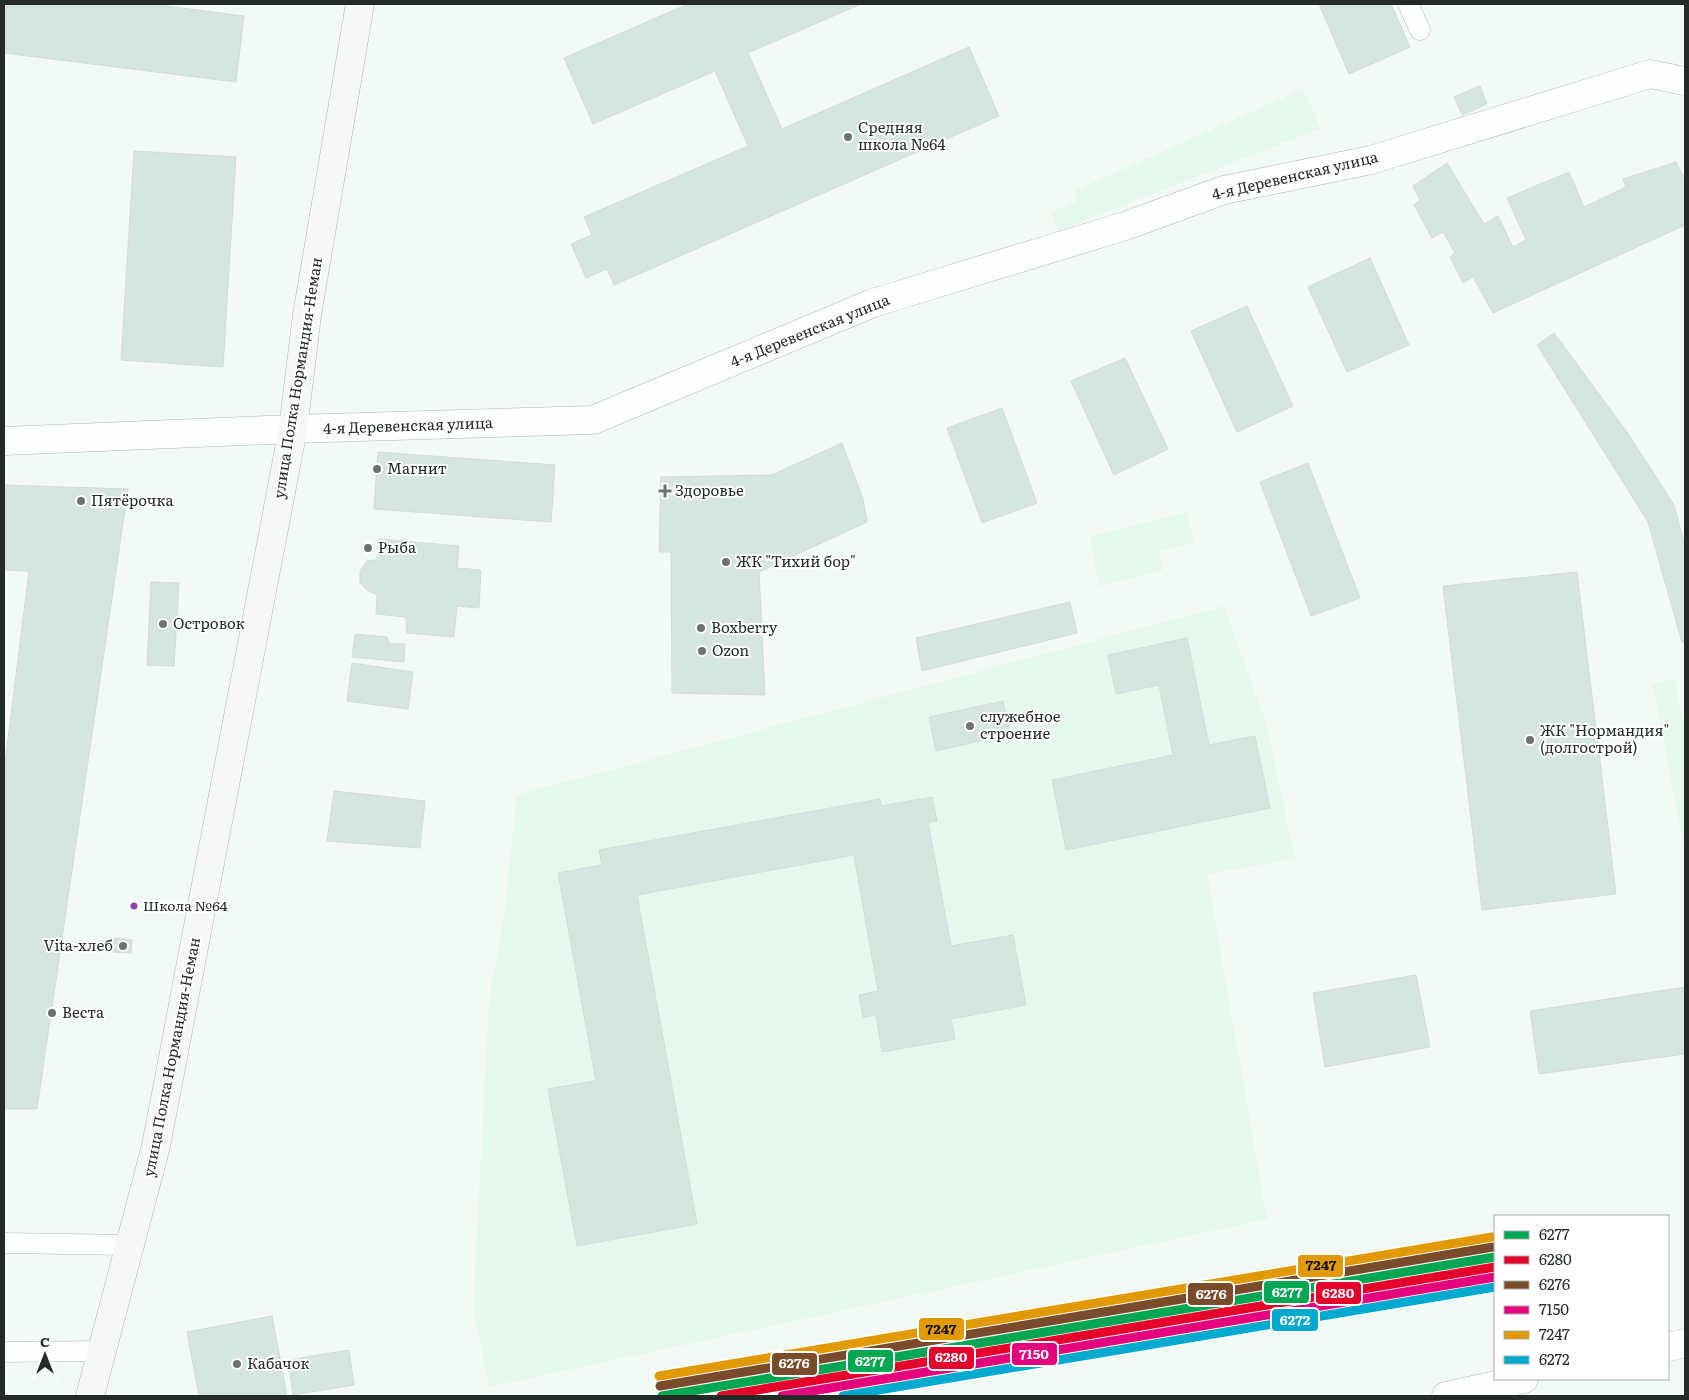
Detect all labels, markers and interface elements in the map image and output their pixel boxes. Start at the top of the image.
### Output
place label: Средняя школа №64 [858,115,946,155]
marker: Средняя школа №64 [842,131,854,143]
street label: 4-я Деревенская улица [1209,144,1381,205]
street label: улица Полка Нормандия-Неман [266,256,327,500]
street label: 4-я Деревенская улица [726,287,893,372]
street label: 4-я Деревенская улица [323,410,494,439]
place label: Магнит [387,456,447,479]
marker: Магнит [371,463,383,475]
place label: Здоровье [675,478,744,501]
marker: Здоровье [659,485,671,497]
place label: Пятёрочка [91,488,175,511]
marker: Пятёрочка [75,495,87,507]
place label: Рыба [378,535,417,558]
marker: Рыба [362,542,374,554]
place label: ЖК "Тихий бор" [736,549,856,572]
marker: ЖК "Тихий бор" [720,556,732,568]
place label: Островок [173,611,245,634]
place label: Boxberry [711,615,778,638]
marker: Островок [157,618,169,630]
marker: Boxberry [695,622,707,634]
place label: Ozon [712,638,749,661]
marker: Ozon [696,645,708,657]
place label: служебное строение [980,704,1061,744]
place label: ЖК "Нормандия" (долгострой) [1540,718,1669,758]
marker: служебное строение [964,720,976,732]
marker: ЖК "Нормандия" (долгострой) [1524,734,1536,746]
place label: Школа №64 [143,895,228,915]
marker: Школа №64 [129,901,139,911]
place label: Vita-хлеб [44,933,113,956]
street label: улица Полка Нормандия-Неман [136,935,205,1179]
marker: Vita-хлеб [117,940,129,952]
place label: Веста [62,1000,105,1023]
marker: Веста [46,1007,58,1019]
legend [1494,1215,1669,1380]
text: 6277 [1539,1222,1570,1245]
text: 6280 [1539,1247,1572,1270]
line badge: 7247 [1297,1254,1344,1278]
text: 7247 [1306,1254,1337,1274]
text: 6276 [1539,1272,1570,1295]
line badge: 6277 [1263,1280,1310,1304]
text: 6277 [1272,1281,1303,1301]
line badge: 6280 [1315,1281,1362,1305]
line badge: 6276 [1187,1282,1234,1306]
text: 6280 [1322,1282,1355,1302]
text: 6276 [1195,1283,1227,1303]
text: 7150 [1539,1297,1569,1320]
line badge: 6272 [1271,1308,1319,1332]
text: 6272 [1280,1309,1311,1329]
line badge: 7247 [918,1317,965,1341]
text: 7247 [926,1318,957,1338]
text: 7247 [1539,1322,1570,1345]
north arrow [20,1330,70,1380]
text: С [40,1331,50,1351]
line badge: 7150 [1011,1342,1058,1366]
text: 7150 [1019,1343,1049,1363]
line badge: 6280 [928,1346,975,1370]
text: 6280 [935,1346,968,1366]
text: 6272 [1539,1347,1570,1370]
line badge: 6277 [847,1349,894,1373]
text: 6277 [855,1350,886,1370]
place label: Кабачок [247,1351,309,1374]
line badge: 6276 [771,1352,818,1376]
text: 6276 [778,1352,810,1372]
marker: Кабачок [231,1358,243,1370]

